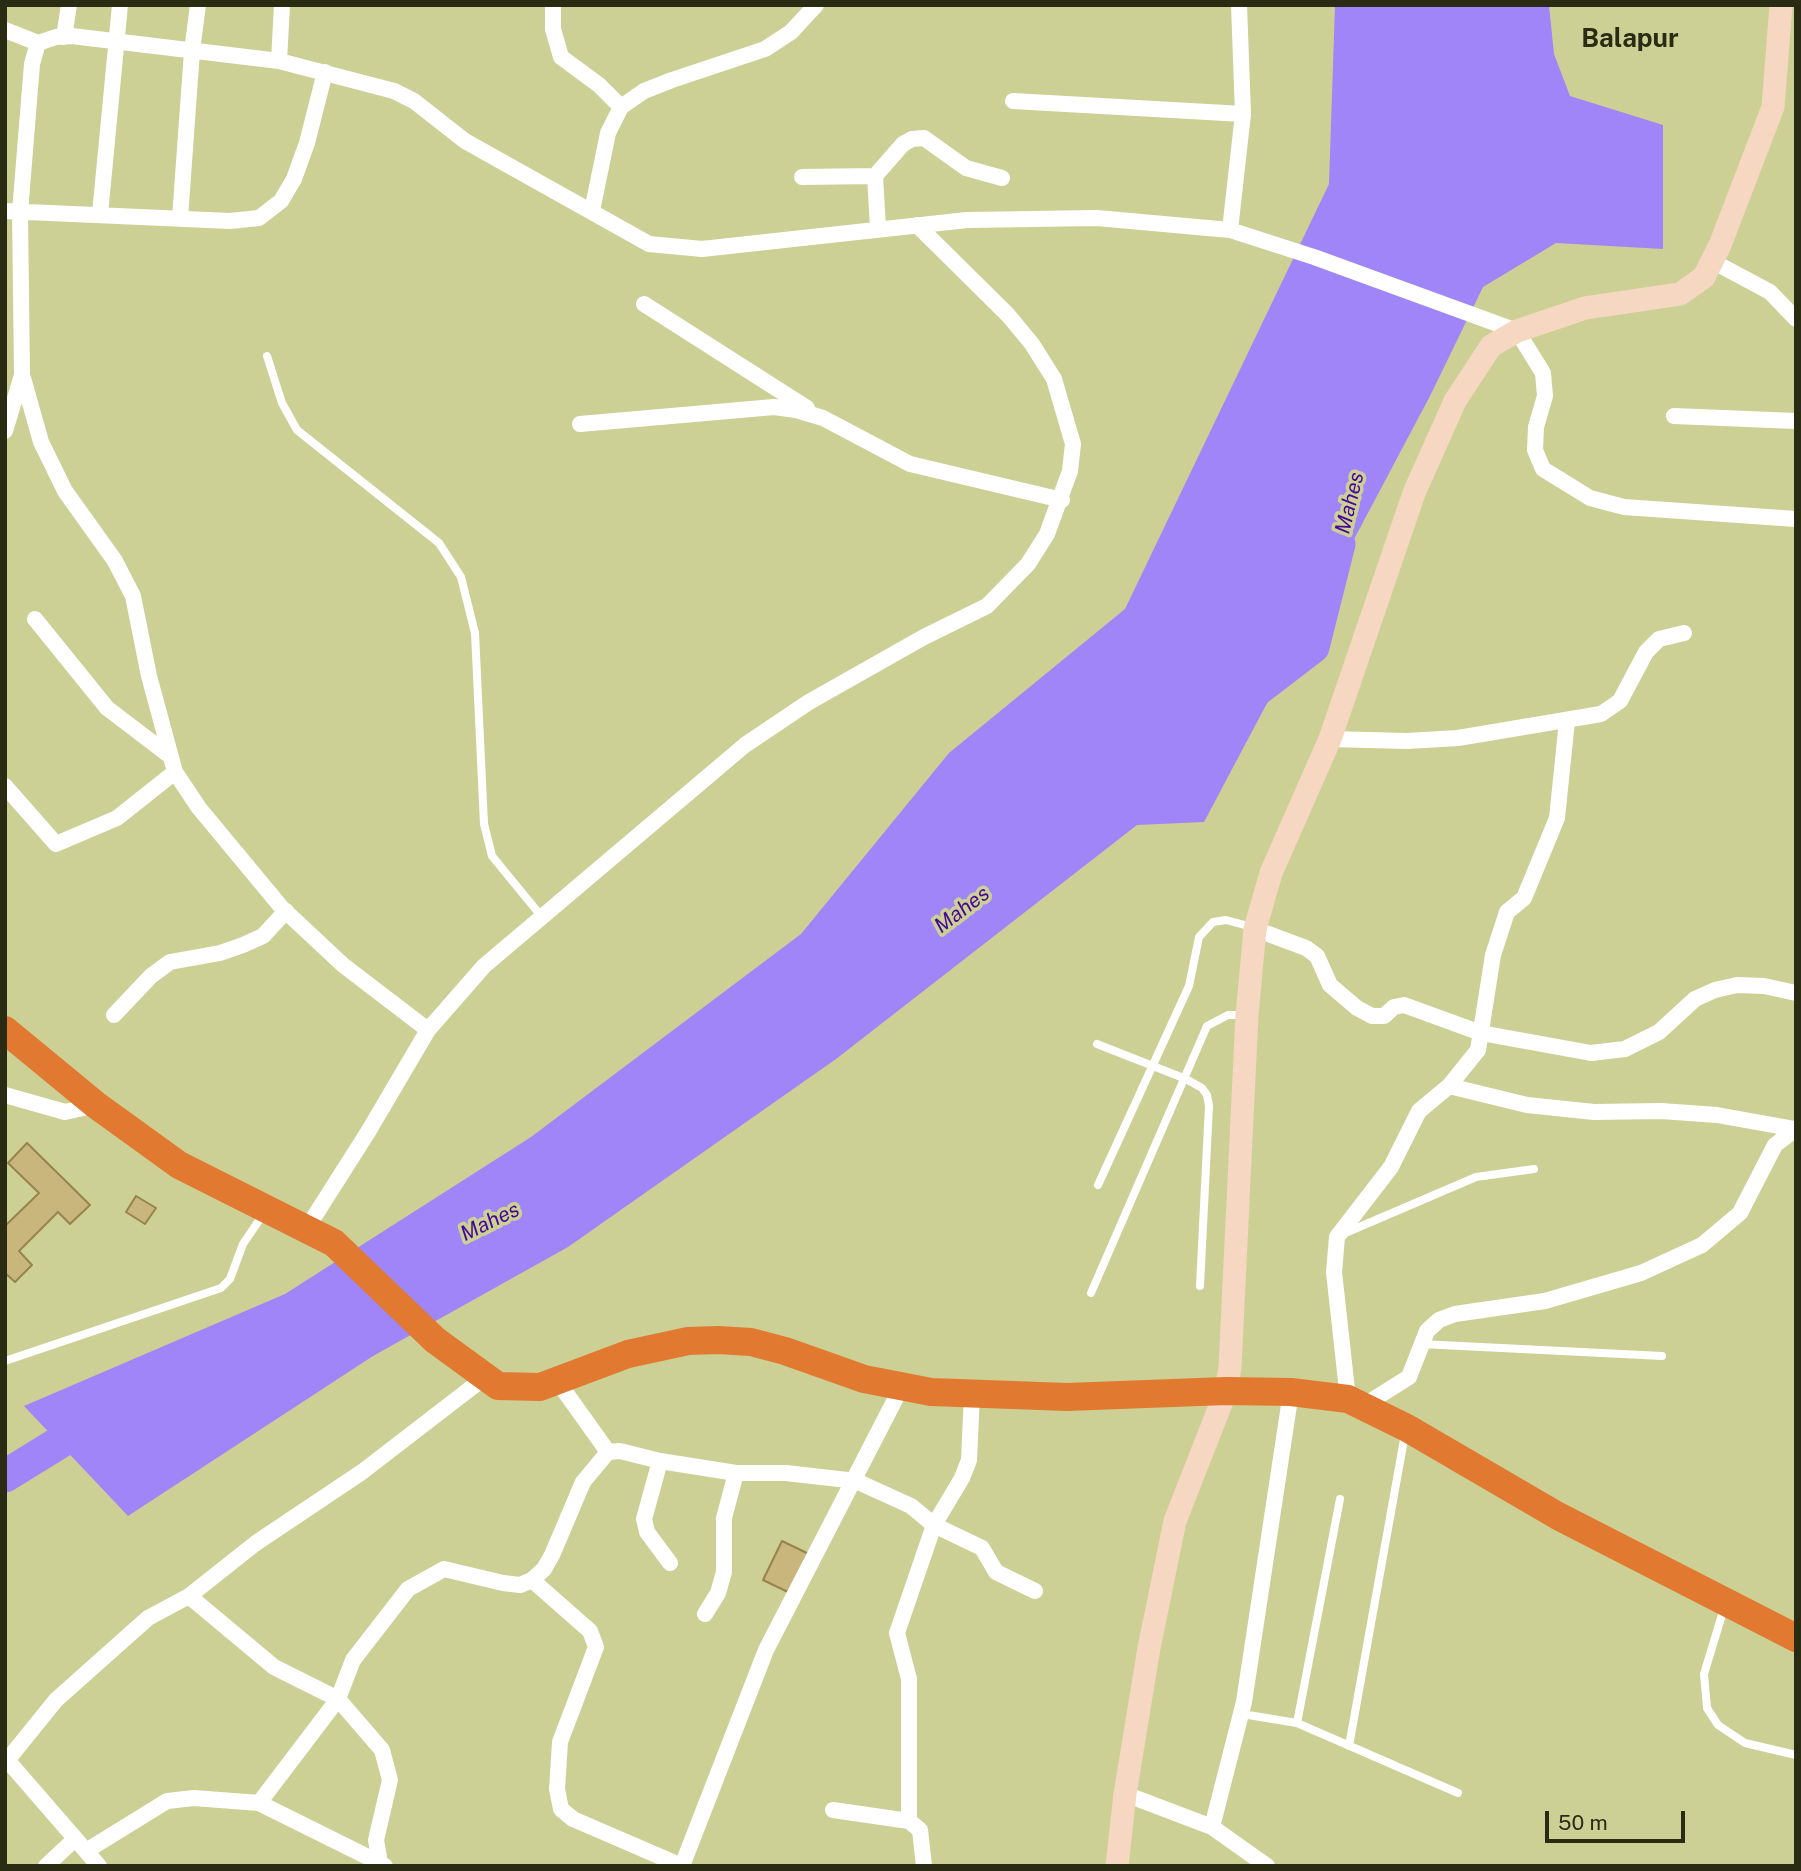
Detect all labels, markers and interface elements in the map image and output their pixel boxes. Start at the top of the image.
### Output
district label: Balapur [1581,23,1679,55]
water label: Mahes [1330,470,1370,536]
water label: Mahes [929,881,995,939]
water label: Mahes [456,1197,524,1247]
scale bar [1549,1798,1689,1842]
text: 50 m [1558,1810,1608,1835]

